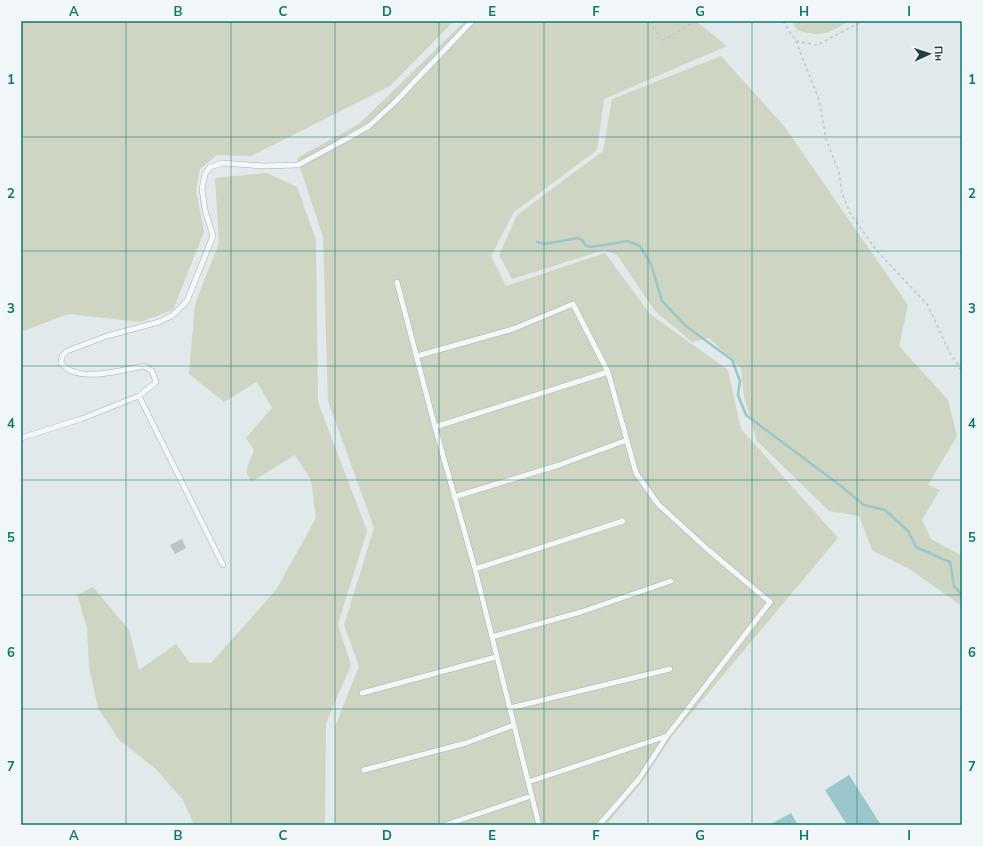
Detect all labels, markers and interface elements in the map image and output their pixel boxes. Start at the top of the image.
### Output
text: A [69,3,79,19]
text: B [174,3,183,19]
text: C [279,3,288,19]
text: D [382,3,392,19]
text: E [488,3,496,19]
text: F [592,3,600,19]
text: G [695,3,705,19]
text: H [799,3,809,19]
text: I [907,3,911,19]
north arrow [909,34,949,74]
text: Пн [932,45,946,62]
text: 1 [7,71,15,87]
text: 1 [968,71,976,87]
text: 2 [7,185,15,201]
text: 2 [968,185,976,201]
text: 3 [7,300,15,316]
text: 3 [968,300,976,316]
text: 4 [7,415,15,431]
text: 4 [968,415,976,431]
text: 5 [7,529,15,545]
text: 5 [968,529,976,545]
text: 6 [7,644,15,660]
text: 6 [968,644,976,660]
text: 7 [7,758,15,774]
text: 7 [968,758,976,774]
text: A [69,827,79,843]
text: B [174,827,183,843]
text: C [279,827,288,843]
text: D [382,827,392,843]
text: E [488,827,496,843]
text: F [592,827,600,843]
text: G [695,827,705,843]
text: H [799,827,809,843]
text: I [907,827,911,843]

